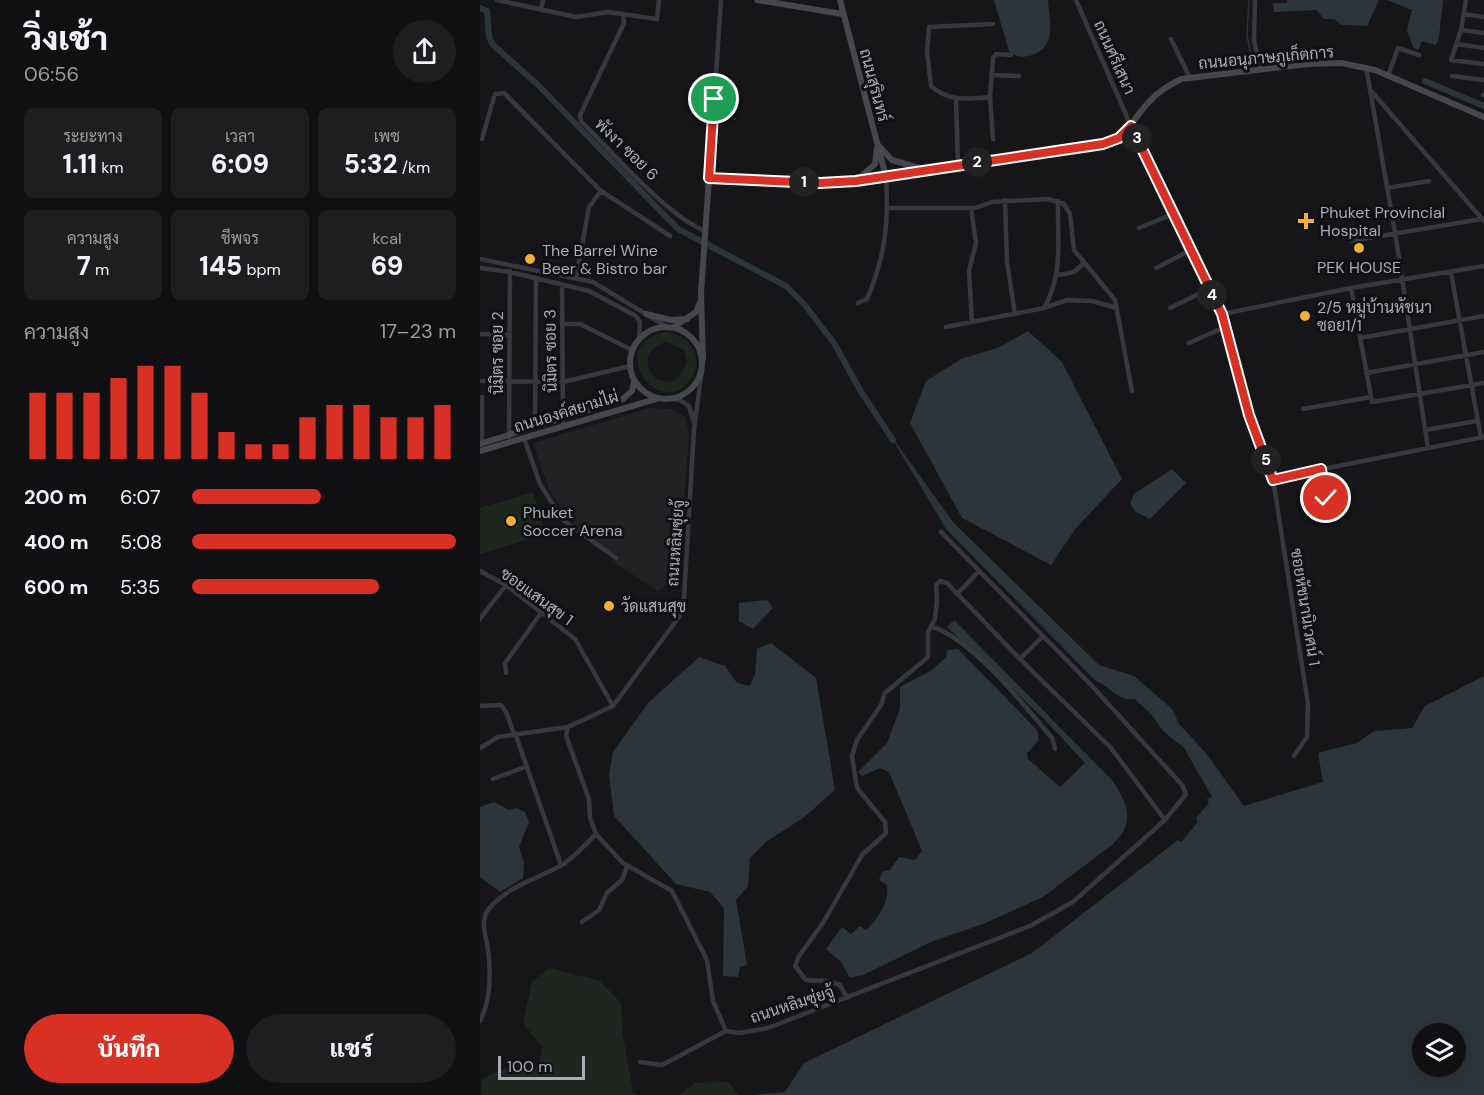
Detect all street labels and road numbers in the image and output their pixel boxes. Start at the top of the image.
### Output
street label: ถนนศรีเสนา [1089,16,1141,98]
street label: ถนนอนุภาษภูเก็ตการ [1197,38,1335,75]
street label: ถนนสุรินทร์ [854,46,896,125]
street label: พังงา ซอย 6 [590,114,663,185]
street label: นิมิตร ซอย 3 [539,309,562,393]
street label: นิมิตร ซอย 2 [487,311,508,395]
street label: ถนนองค์สยามไผ่ [511,384,621,437]
street label: ถนนหลิมซุ่ยจู้ [662,498,690,587]
street label: ซอยหัชนานิเวศน์ 1 [1286,547,1327,667]
street label: ซอยแสนสุข 1 [495,563,577,631]
street label: ถนนหลิมซุ่ยจู้ [748,981,838,1029]

